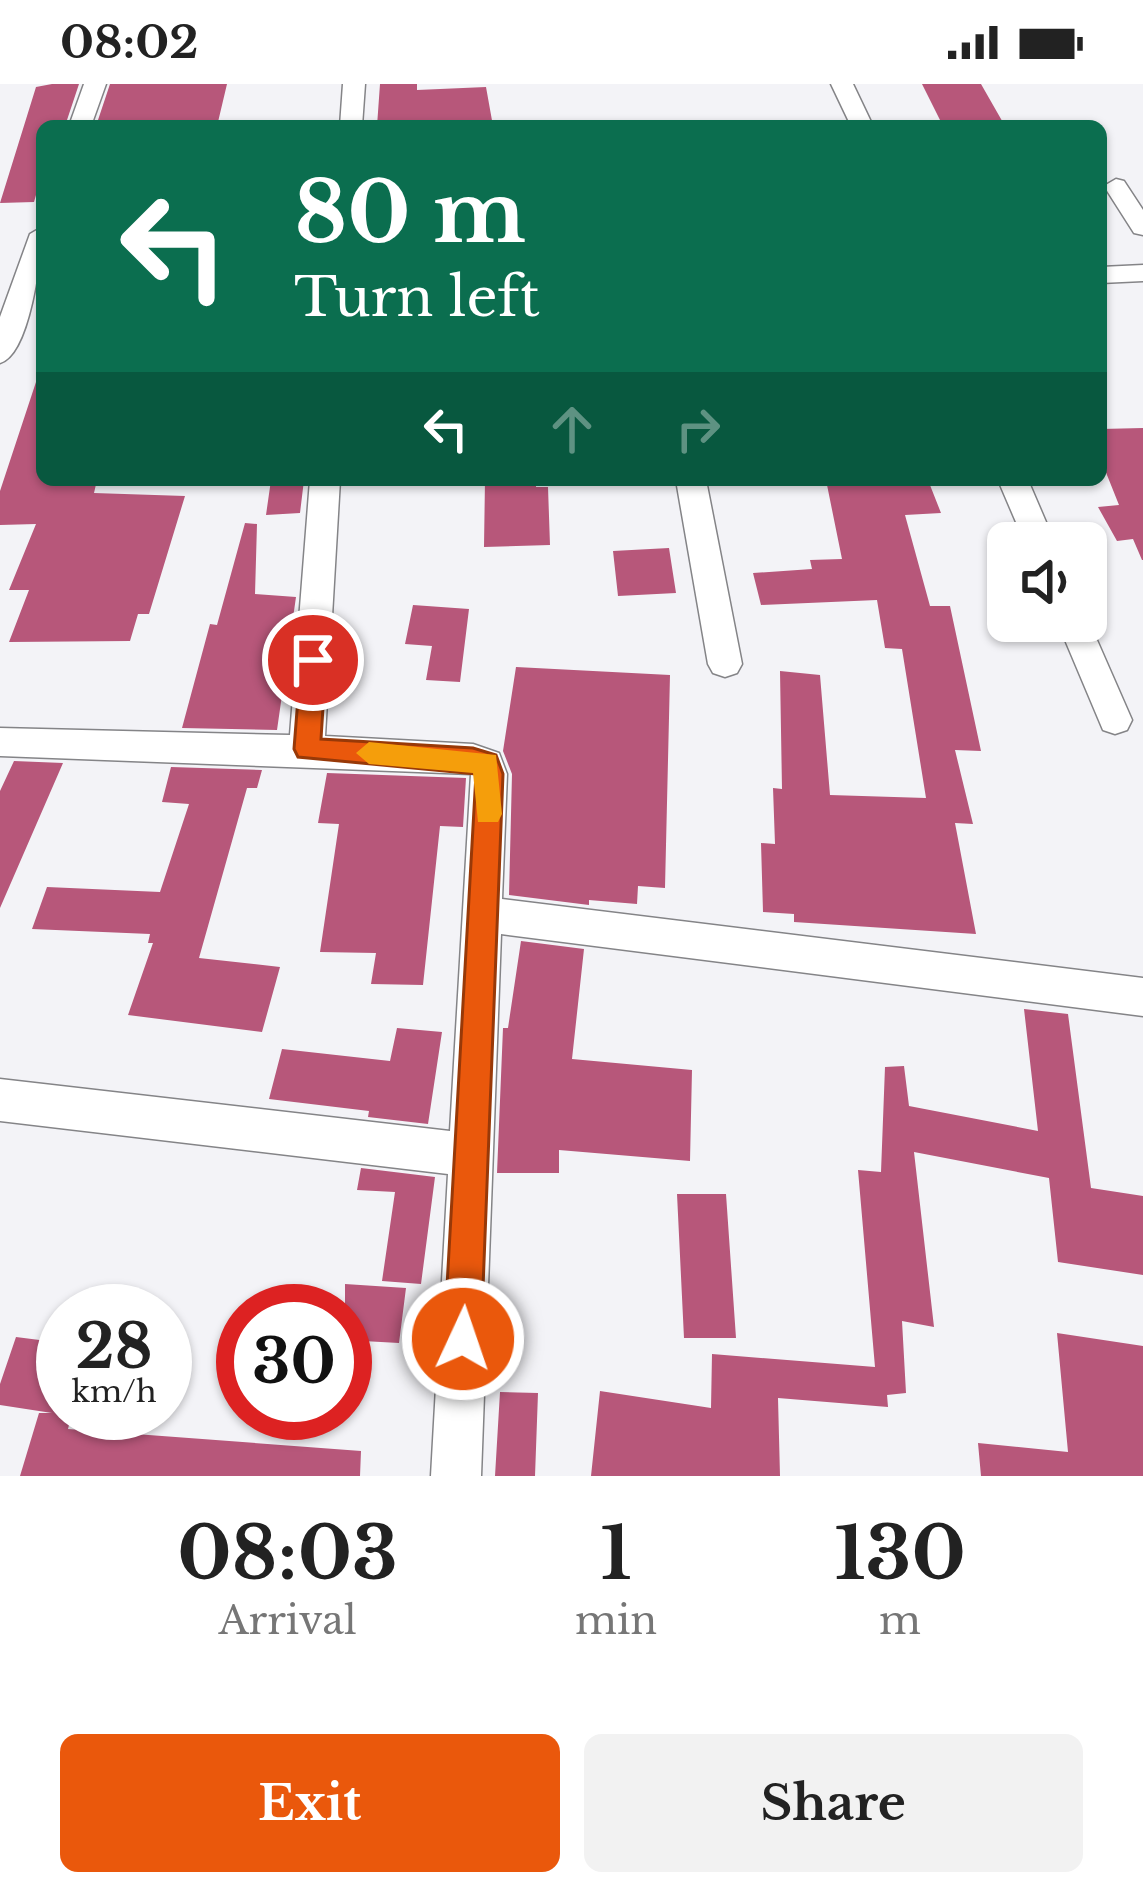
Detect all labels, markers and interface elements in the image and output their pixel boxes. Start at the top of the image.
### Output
text: 08:02 [60,14,199,70]
text: 80 m [294,161,526,265]
icon: left [96,168,252,324]
text: Turn left [294,264,540,331]
icon: left [413,396,479,462]
icon: ahead [539,396,605,462]
icon: right [665,396,731,462]
map controls [987,522,1107,642]
button: sound [987,522,1107,642]
pin [262,609,364,711]
icon: arrive [280,627,346,693]
position arrow [400,1276,526,1402]
speed limit sign: 30 [216,1284,372,1440]
text: 28 [75,1310,153,1384]
text: km/h [71,1373,157,1410]
text: 08:03 [177,1509,398,1598]
text: 1 [600,1509,632,1598]
text: 130 [834,1509,966,1598]
text: Arrival [218,1596,357,1645]
text: min [575,1596,657,1645]
text: m [879,1596,921,1645]
button: Exit [60,1734,560,1872]
button: Share [584,1734,1083,1872]

